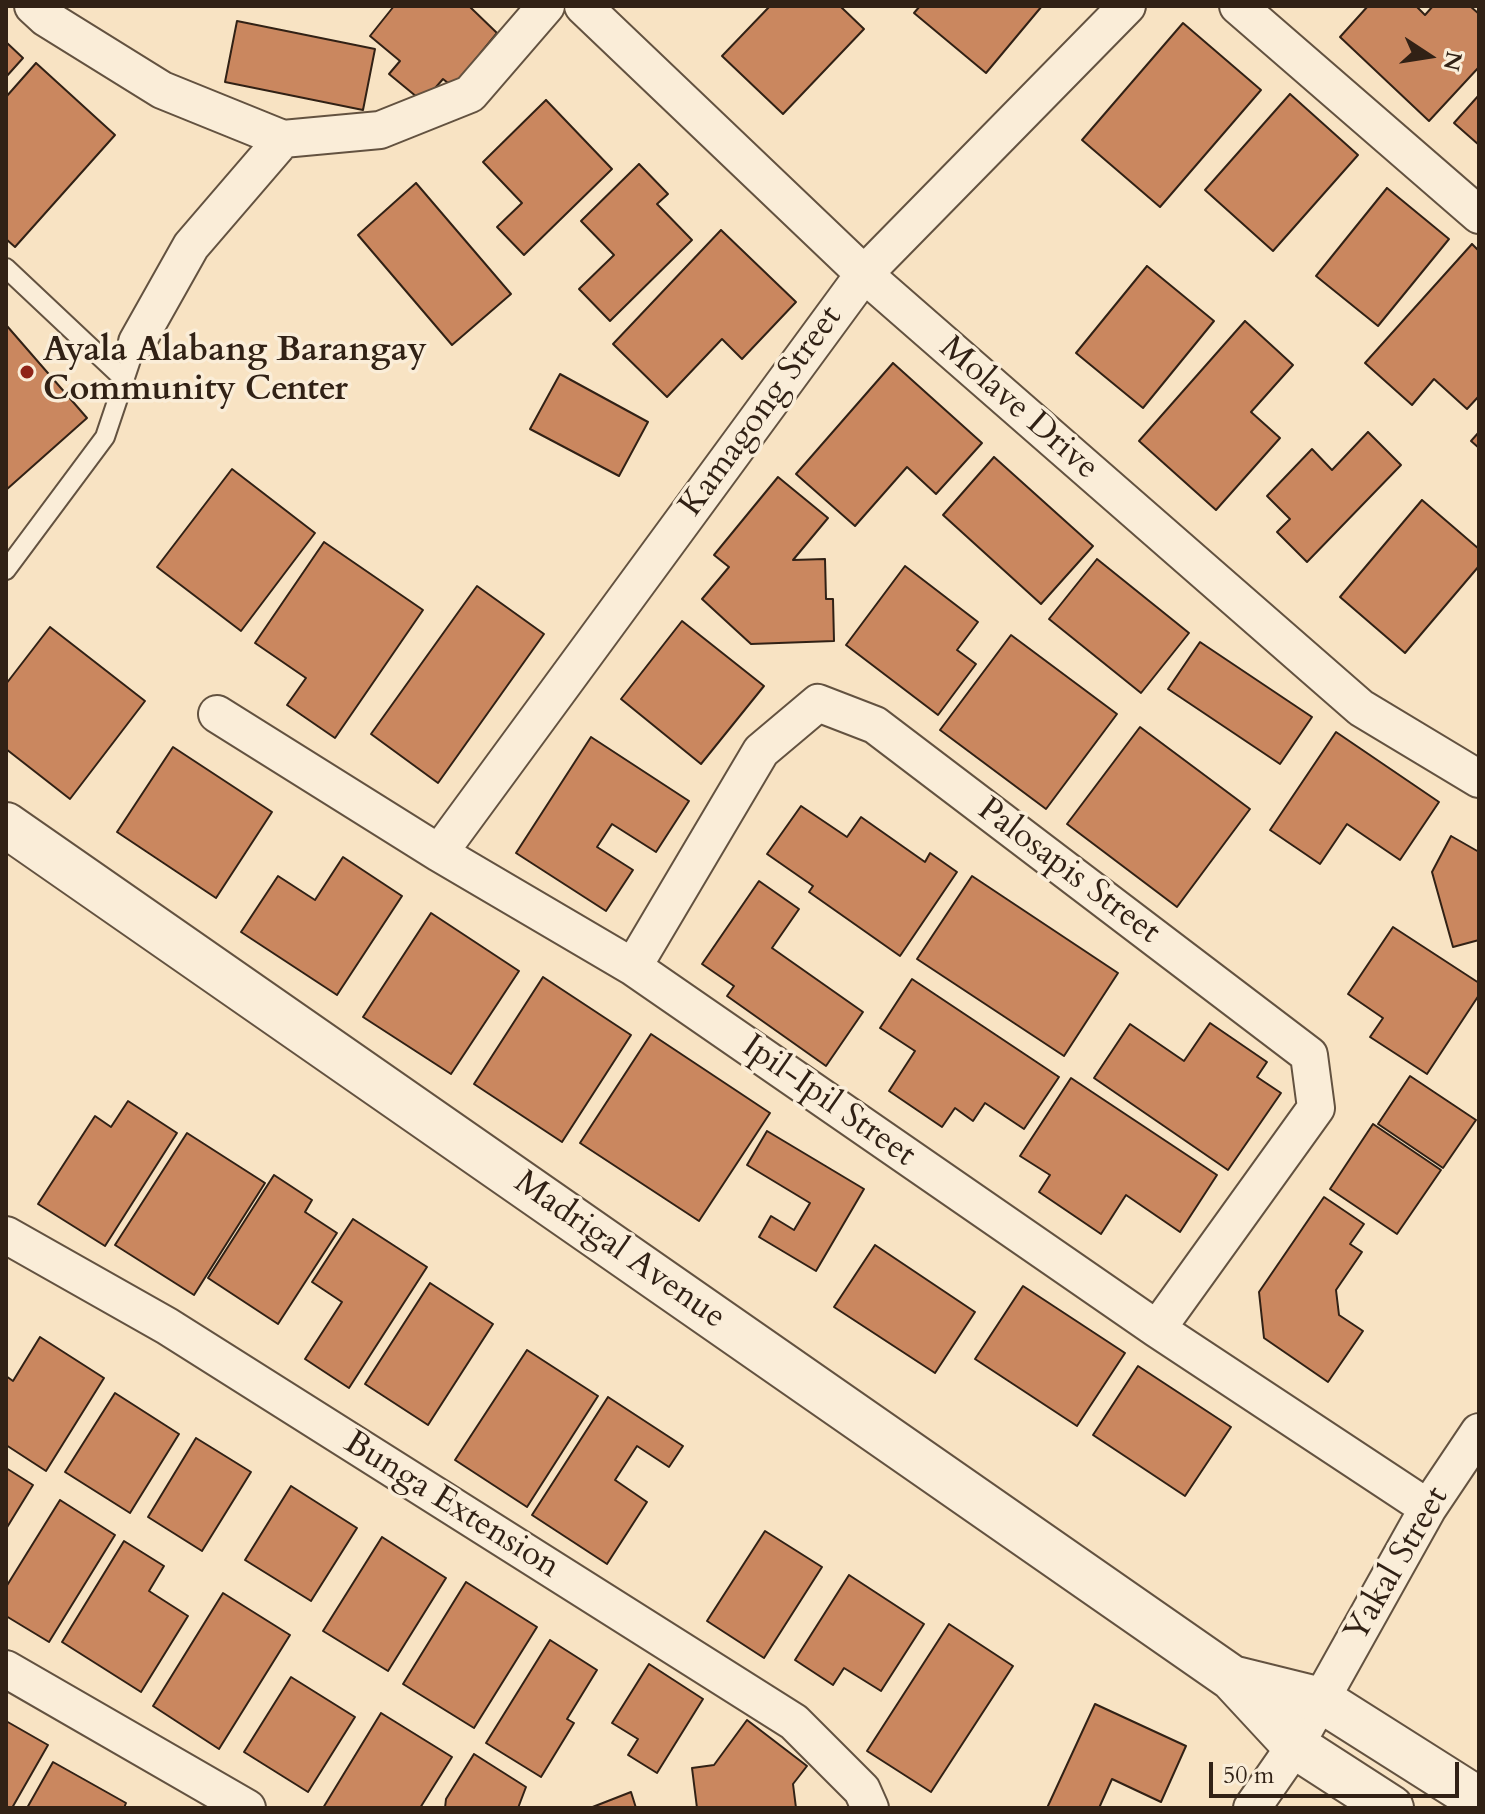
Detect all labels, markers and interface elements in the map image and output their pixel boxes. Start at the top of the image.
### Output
north arrow [1389,16,1469,96]
text: N [1436,49,1469,73]
street label: Kamagong Street [672,299,852,525]
street label: Molave Drive [930,329,1106,489]
place label: Ayala Alabang Barangay Community Center [43,332,427,412]
marker: Ayala Alabang Barangay Community Center [18,363,36,381]
street label: Palosapis Street [969,790,1167,954]
street label: Ipil-Ipil Street [734,1027,922,1177]
street label: Madrigal Avenue [505,1163,733,1339]
street label: Bunga Extension [336,1424,566,1588]
street label: Yakal Street [1337,1480,1459,1650]
scale bar [1213,1746,1463,1796]
text: 50 m [1223,1759,1274,1792]

